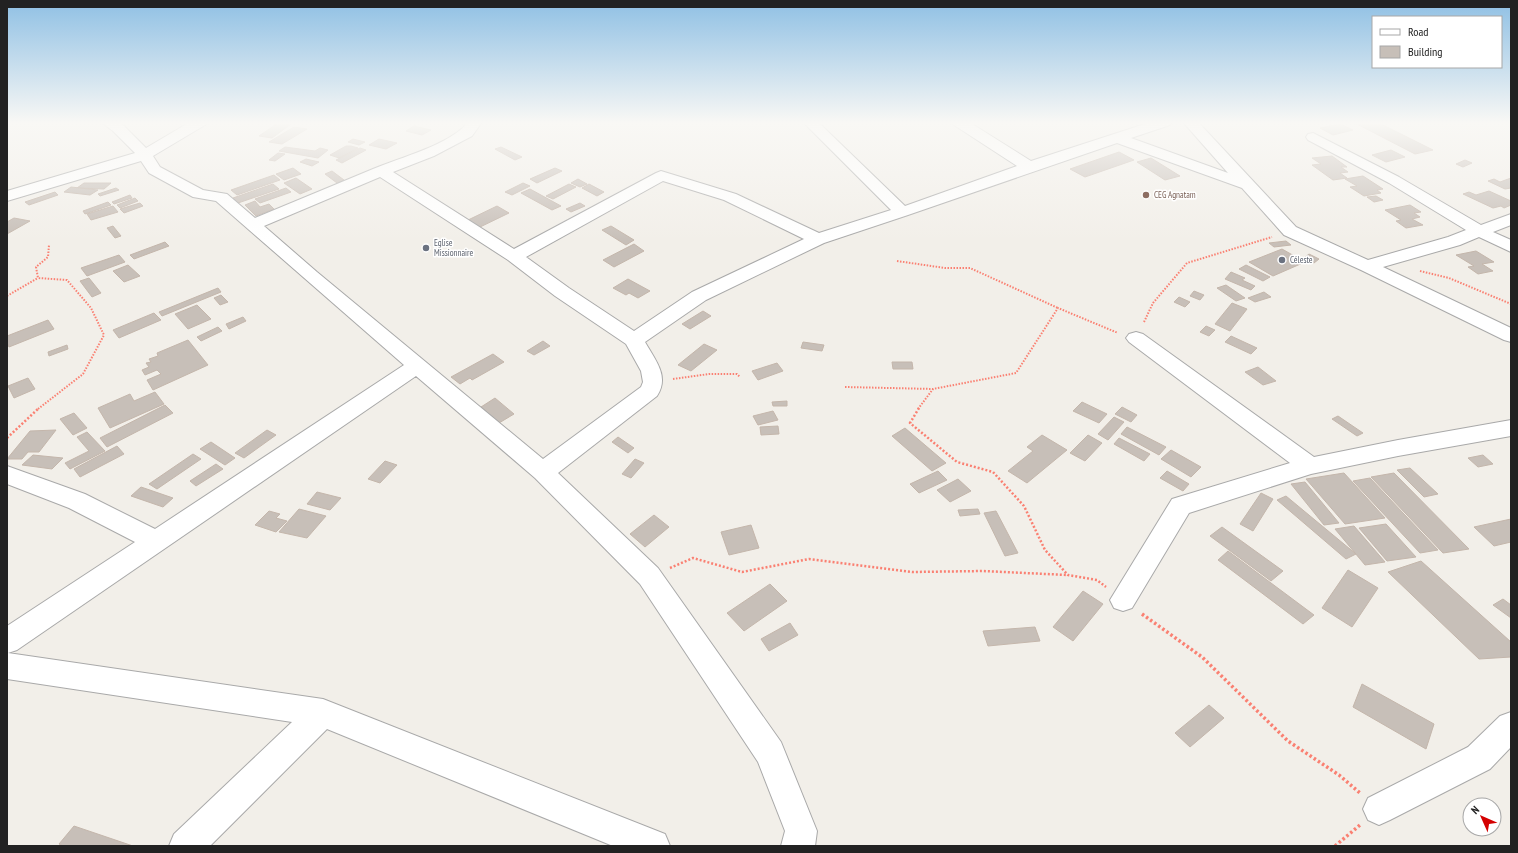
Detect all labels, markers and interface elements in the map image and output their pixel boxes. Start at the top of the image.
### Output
legend [1372,16,1502,68]
text: Road [1408,24,1428,39]
text: Building [1408,44,1443,59]
place label: CEG Agnatam [1154,189,1196,200]
marker: CEG Agnatam [1141,190,1151,200]
place label: Eglise Missionnaire [434,237,474,258]
marker: Eglise Missionnaire [421,243,431,253]
place label: Céleste [1290,254,1313,265]
marker: Céleste [1277,255,1287,265]
north arrow [1462,797,1502,837]
text: N [1468,803,1482,817]

